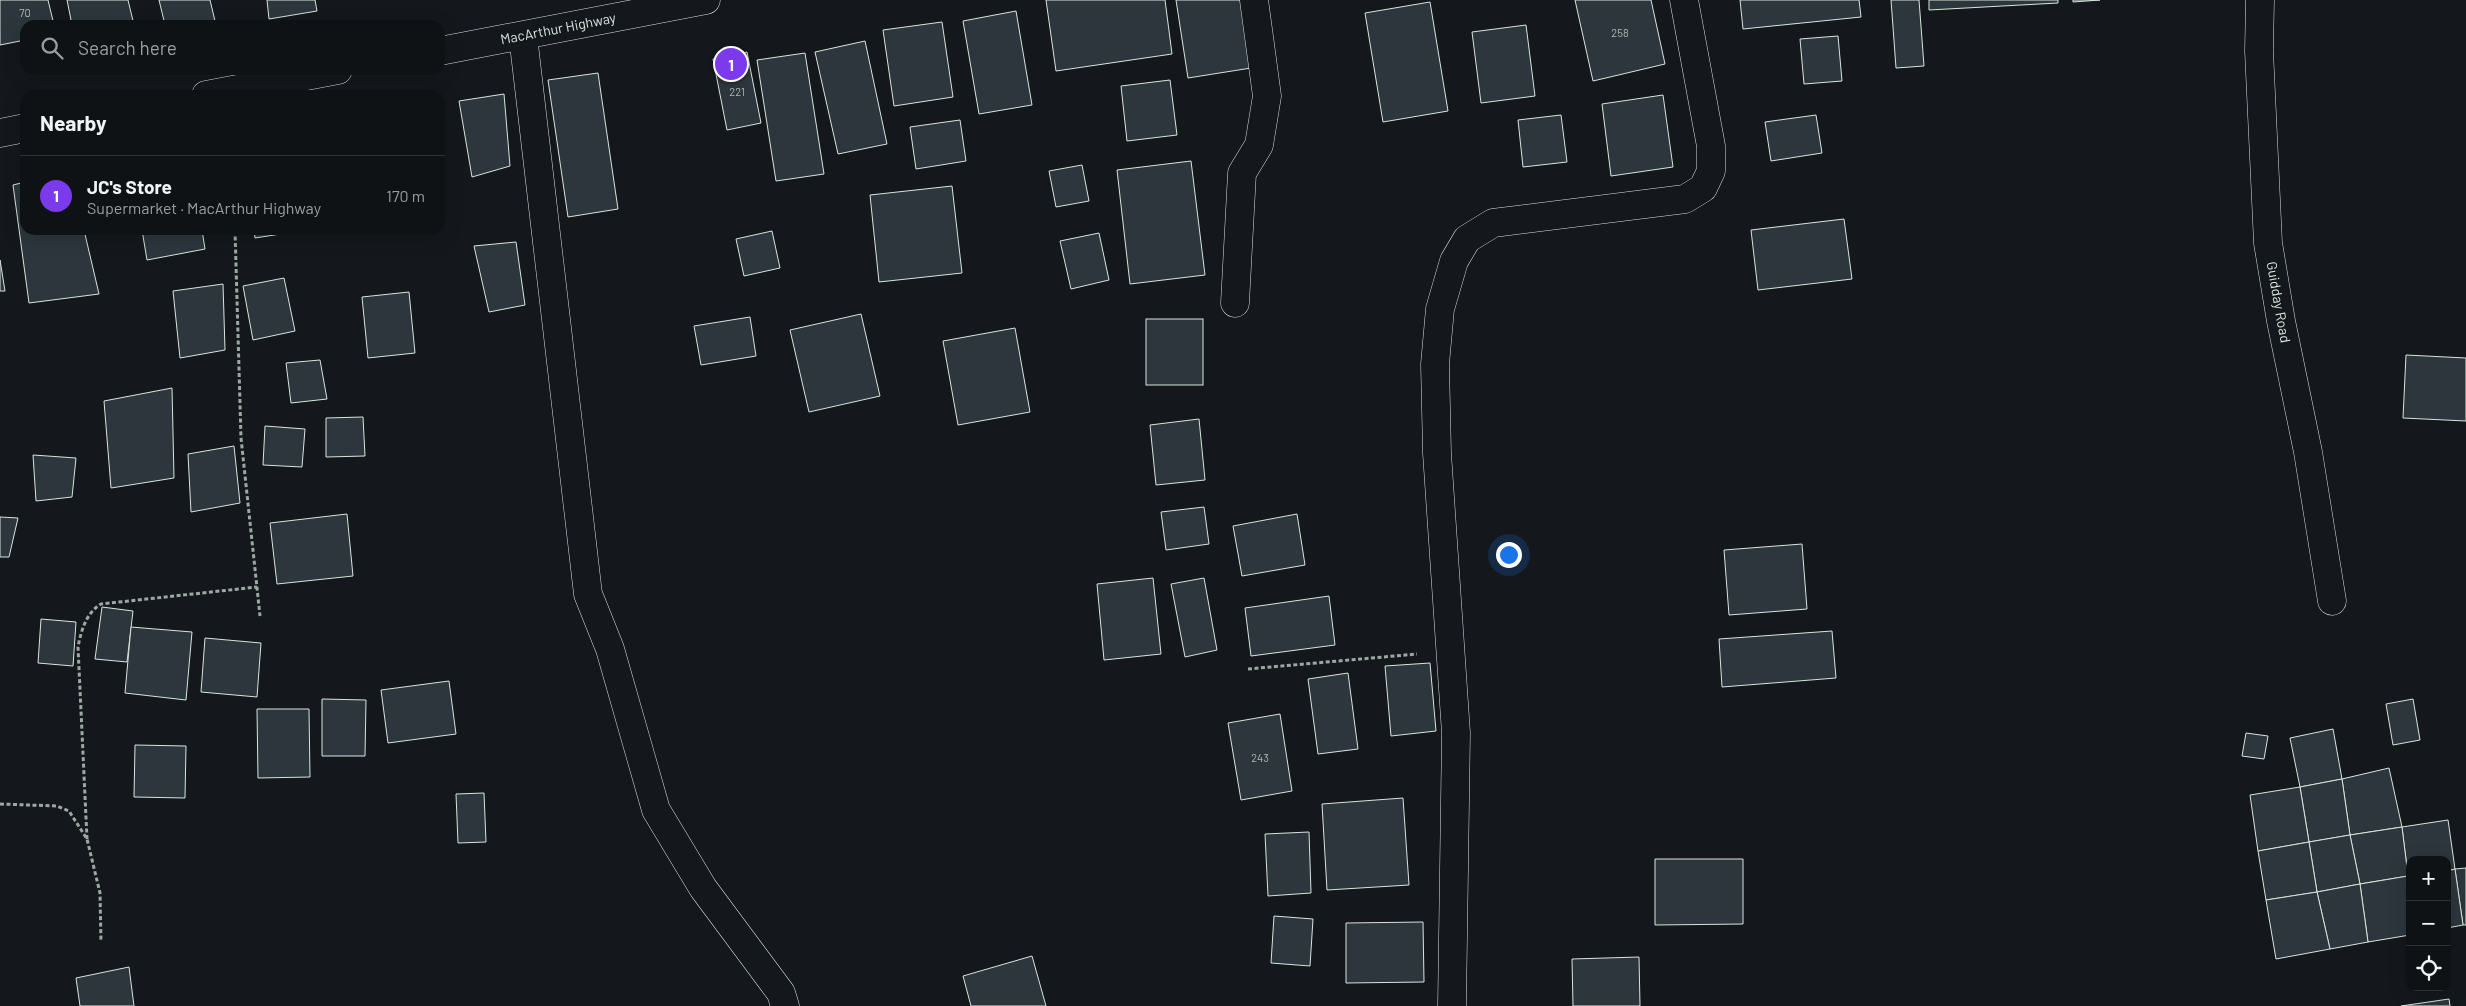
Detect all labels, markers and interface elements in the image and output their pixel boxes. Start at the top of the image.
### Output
house number: 70 [19,6,31,19]
street label: MacArthur Highway [499,8,618,48]
search box [20,20,445,75]
house number: 258 [1611,26,1629,39]
icon: search [38,34,66,62]
text: Search here [78,36,177,59]
pin: 1 [715,45,747,83]
house number: 221 [729,85,745,98]
text: Nearby [40,110,106,135]
text: JC's Store [87,175,172,198]
text: 1 [53,186,59,205]
text: 170 m [386,186,425,205]
text: Supermarket · MacArthur Highway [87,198,321,217]
street label: Guidday Road [2263,260,2295,344]
your location [1496,542,1522,568]
house number: 243 [1251,751,1269,764]
map controls [2406,856,2451,991]
button: + [2406,856,2451,901]
button: − [2406,901,2451,946]
button: locate [2406,946,2451,991]

